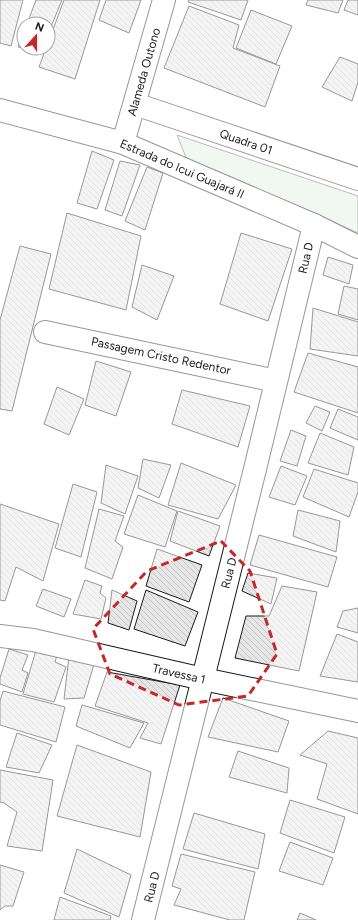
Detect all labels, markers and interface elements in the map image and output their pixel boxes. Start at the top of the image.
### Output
north arrow [16,16,56,56]
text: N [33,20,46,35]
street label: Alameda Outono [125,26,163,118]
street label: Quadra 01 [218,126,274,158]
street label: Estrada do Icui Guajará II [118,136,246,202]
street label: Rua D [296,241,316,275]
street label: Passagem Cristo Redentor [90,334,232,378]
street label: Rua D [218,556,240,590]
street label: Travessa 1 [151,661,207,687]
street label: Rua D [141,870,163,904]

